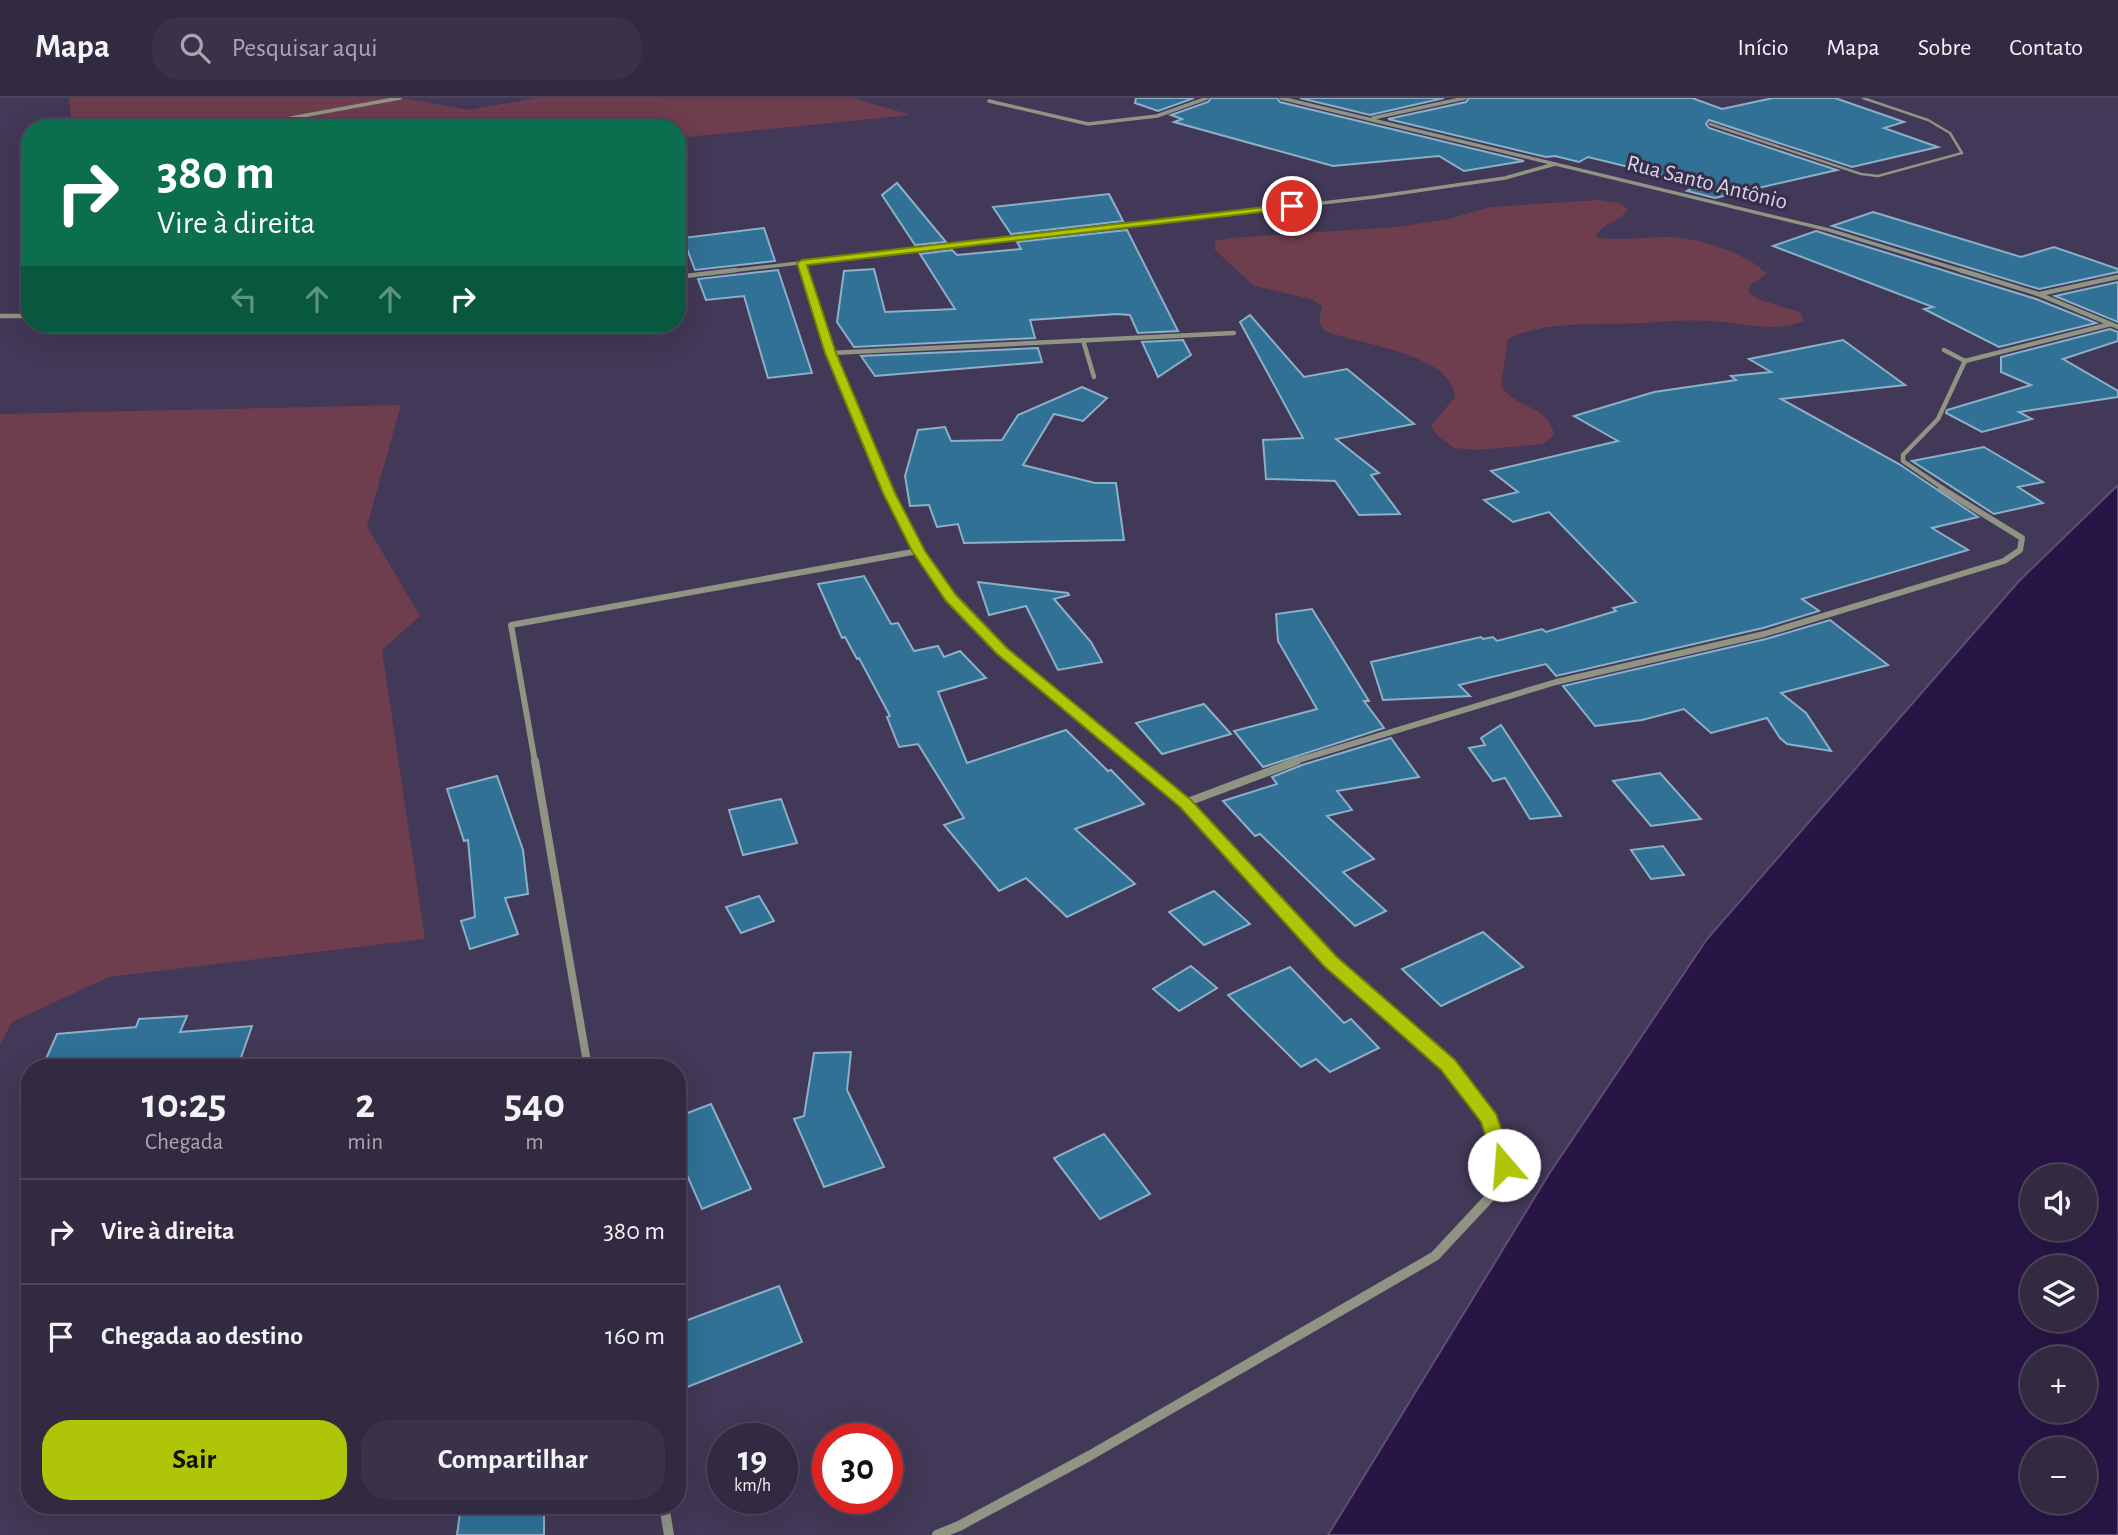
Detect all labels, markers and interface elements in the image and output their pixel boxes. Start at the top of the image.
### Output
search box [152,17,642,80]
icon: search [176,29,214,67]
text: Mapa [35,31,110,64]
text: Pesquisar aqui [232,35,378,61]
text: Início [1737,36,1789,60]
text: Mapa [1827,36,1880,60]
text: Sobre [1918,36,1971,60]
text: Contato [2009,36,2083,60]
icon: right [42,147,133,238]
text: 380 m [157,149,275,198]
street label: Rua Santo Antônio [1624,152,1790,214]
pin [1262,176,1322,236]
icon: arrive [1273,187,1311,225]
text: Vire à direita [157,207,315,239]
icon: left [225,280,263,318]
icon: ahead [298,280,336,318]
icon: ahead [371,280,409,318]
icon: right [444,280,482,318]
text: 10:25 [142,1083,226,1125]
text: 2 [355,1083,375,1125]
text: 540 [504,1083,565,1125]
position arrow [1467,1128,1541,1202]
text: Chegada [145,1131,223,1154]
text: min [347,1131,383,1154]
text: m [525,1131,544,1154]
map controls [2020,1164,2097,1514]
button: sound [2020,1164,2097,1241]
icon: right [42,1213,80,1251]
text: Vire à direita [101,1218,235,1244]
text: 380 m [603,1218,665,1244]
button: layers [2020,1255,2097,1332]
icon: arrive [42,1318,80,1356]
text: Chegada ao destino [101,1323,303,1349]
text: 160 m [605,1323,665,1349]
button: + [2020,1346,2097,1423]
button: Sair [42,1420,347,1500]
button: Compartilhar [361,1420,665,1500]
speed limit sign: 30 [812,1423,903,1514]
button: − [2020,1437,2097,1514]
text: 19 [738,1442,767,1477]
text: km/h [734,1477,771,1495]

